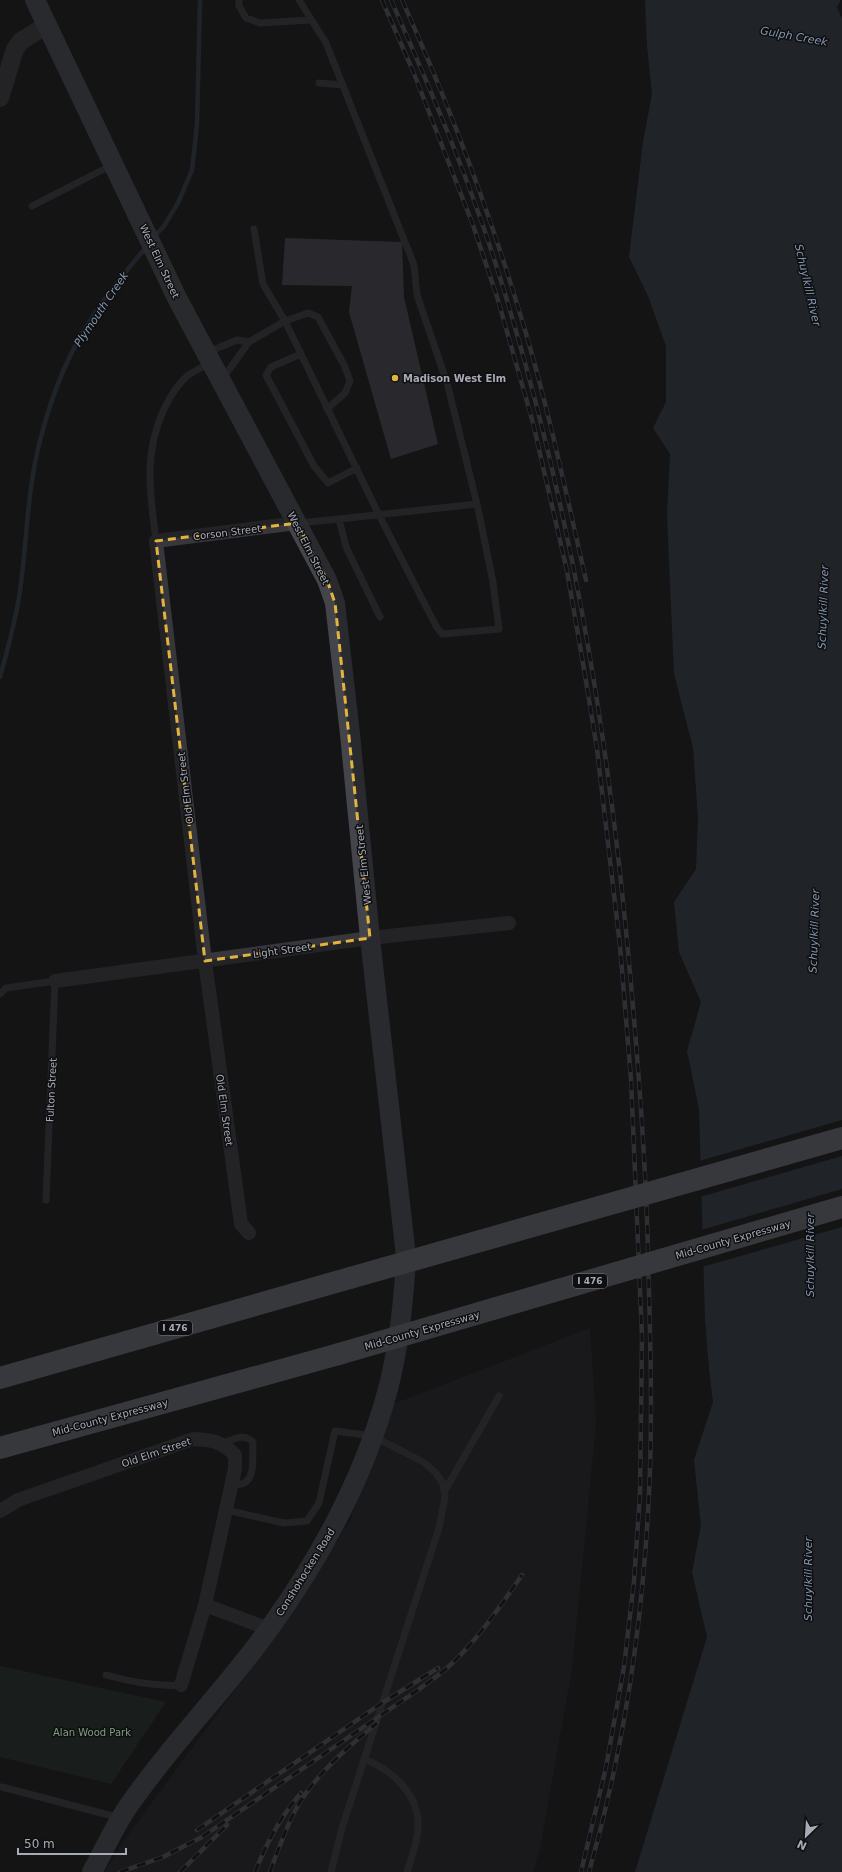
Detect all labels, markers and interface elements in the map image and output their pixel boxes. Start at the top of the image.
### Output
water label: Gulph Creek [759,24,829,49]
street label: West Elm Street [138,223,182,300]
water label: Schuylkill River [792,243,824,329]
water label: Plymouth Creek [72,269,132,349]
marker: Madison West Elm [390,373,400,383]
place label: Madison West Elm [403,373,506,384]
street label: West Elm Street [285,510,332,587]
street label: Corson Street [192,523,262,542]
water label: Schuylkill River [816,563,832,649]
street label: Old Elm Street [176,751,195,825]
street label: West Elm Street [354,824,373,905]
water label: Schuylkill River [807,887,823,973]
street label: Light Street [252,941,312,960]
street label: Fulton Street [44,1058,59,1122]
street label: Old Elm Street [214,1073,235,1147]
water label: Schuylkill River [804,1211,817,1297]
street label: Mid-County Expressway [674,1218,792,1261]
road number: I 476 [573,1274,607,1288]
street label: Mid-County Expressway [363,1309,481,1352]
road number: I 476 [158,1321,192,1335]
street label: Mid-County Expressway [51,1397,169,1438]
street label: Old Elm Street [120,1435,192,1469]
street label: Conshohocken Road [274,1526,337,1618]
water label: Schuylkill River [802,1535,815,1621]
park label: Alan Wood Park [53,1727,131,1738]
north arrow [786,1816,826,1856]
scale bar [18,1830,126,1856]
text: 50 m [24,1837,55,1851]
text: N [795,1837,809,1852]

